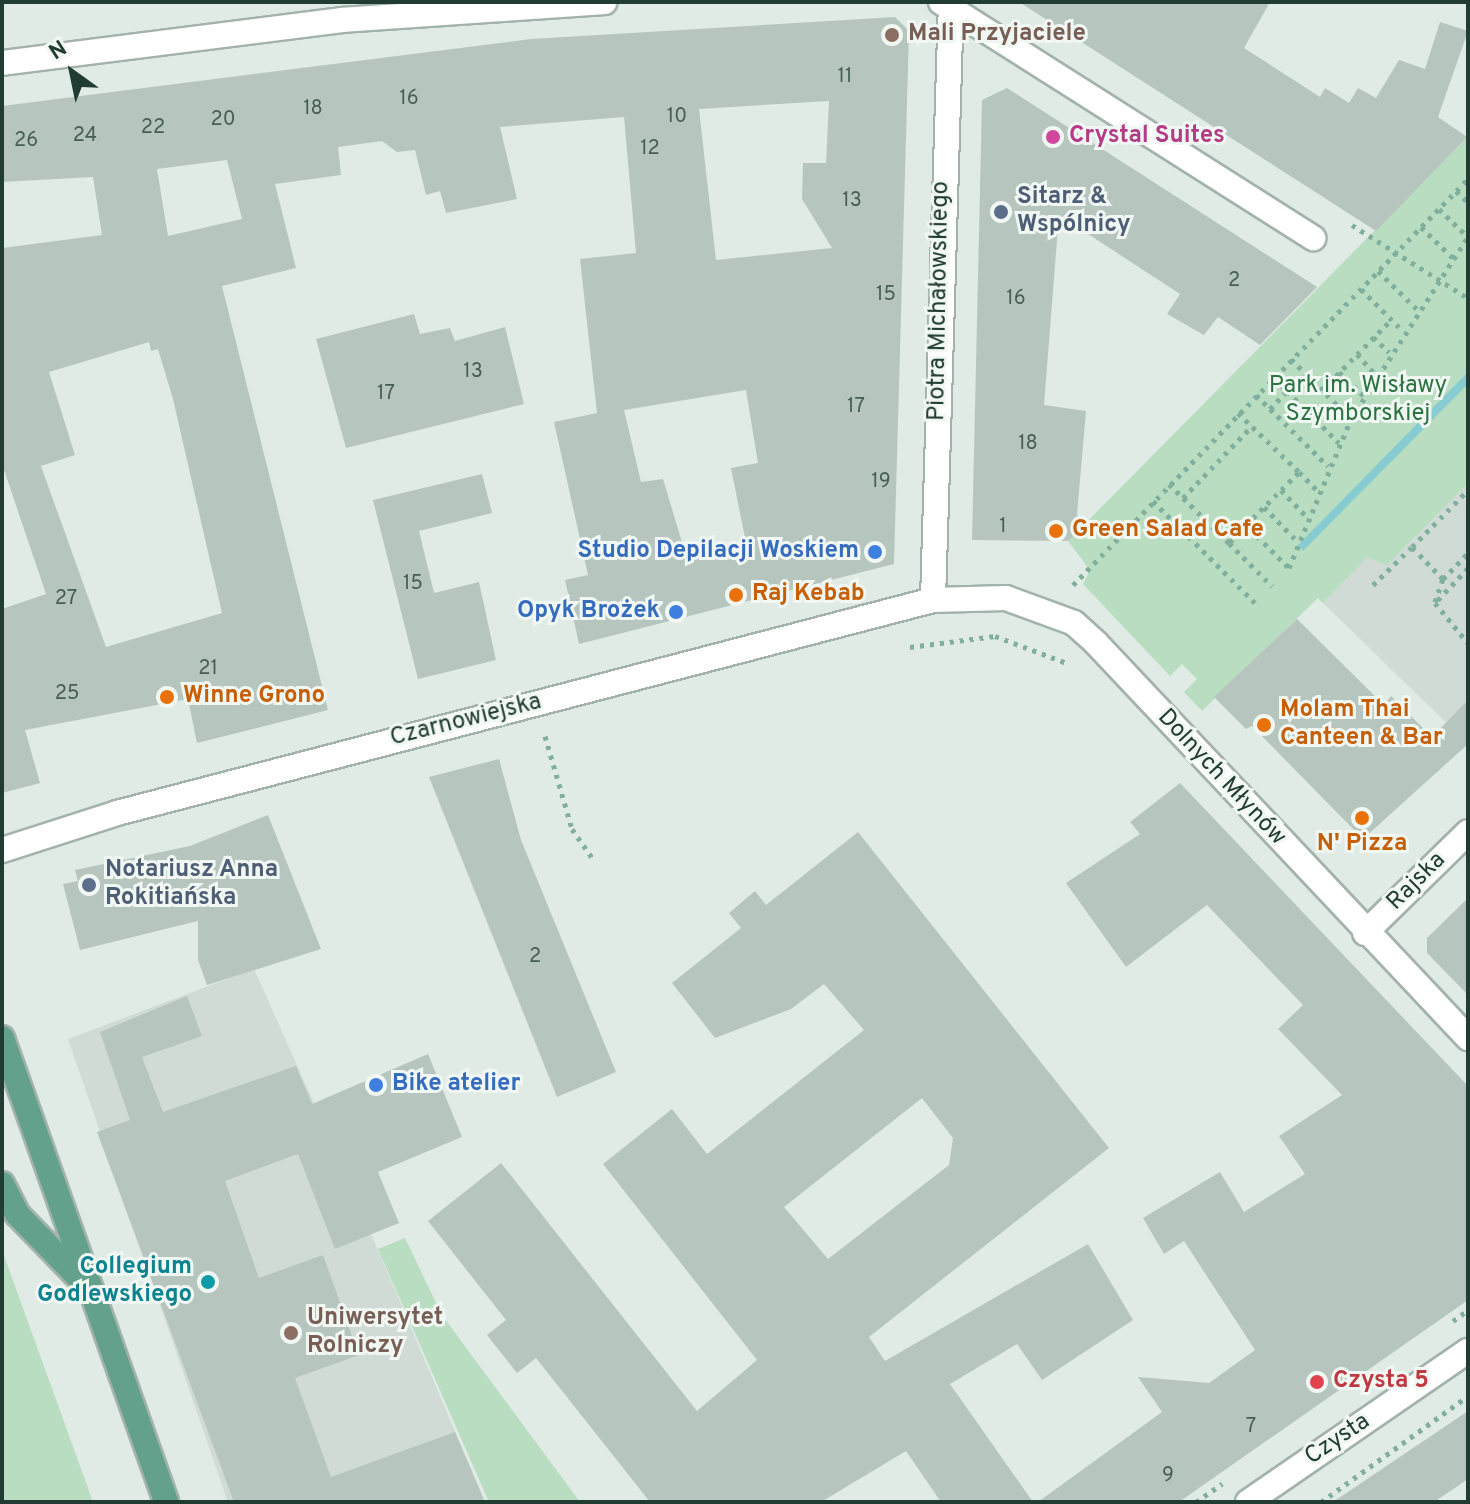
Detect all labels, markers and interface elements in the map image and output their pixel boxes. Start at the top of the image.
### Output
place label: Mali Przyjaciele [908,21,1086,49]
marker: Mali Przyjaciele [883,26,901,44]
north arrow [32,32,112,112]
text: N [45,36,73,67]
house number: 11 [838,65,852,89]
house number: 16 [399,87,419,111]
house number: 18 [303,97,323,121]
house number: 10 [667,105,687,129]
house number: 20 [210,108,236,132]
house number: 22 [141,116,165,140]
place label: Crystal Suites [1069,123,1225,151]
house number: 24 [73,124,97,148]
marker: Crystal Suites [1044,128,1062,146]
house number: 26 [14,129,38,153]
house number: 12 [640,137,660,161]
street label: Piotra Michałowskiego [924,181,956,421]
place label: Sitarz & Wspólnicy [1017,184,1131,240]
house number: 13 [842,189,862,213]
marker: Sitarz & Wspólnicy [992,203,1010,221]
house number: 2 [1228,269,1240,293]
house number: 15 [876,283,896,307]
house number: 16 [1006,287,1026,311]
house number: 13 [463,360,483,384]
park label: Park im. Wisławy Szymborskiej [1269,373,1447,429]
house number: 17 [377,382,395,406]
house number: 17 [847,395,865,419]
house number: 18 [1018,432,1038,456]
house number: 19 [871,470,891,494]
house number: 1 [999,515,1007,539]
place label: Green Salad Cafe [1072,517,1264,545]
marker: Green Salad Cafe [1047,522,1065,540]
place label: Studio Depilacji Woskiem [578,538,859,566]
marker: Studio Depilacji Woskiem [866,543,884,561]
house number: 15 [403,572,423,596]
place label: Raj Kebab [752,581,865,609]
marker: Raj Kebab [727,586,745,604]
house number: 27 [55,587,77,611]
place label: Opyk Brożek [517,598,660,626]
marker: Opyk Brożek [667,603,685,621]
house number: 21 [198,657,218,681]
house number: 25 [55,682,79,706]
place label: Winne Grono [183,683,325,711]
marker: Winne Grono [158,688,176,706]
street label: Czarnowiejska [387,688,545,754]
place label: Molam Thai Canteen & Bar [1280,697,1443,753]
street label: Dolnych Młynów [1150,704,1292,852]
marker: Molam Thai Canteen & Bar [1255,716,1273,734]
marker: N' Pizza [1353,809,1371,827]
place label: N' Pizza [1317,831,1407,859]
street label: Rajska [1382,847,1452,917]
place label: Notariusz Anna Rokitiańska [105,857,279,913]
marker: Notariusz Anna Rokitiańska [80,876,98,894]
house number: 2 [529,945,541,969]
place label: Bike atelier [392,1071,520,1099]
marker: Bike atelier [367,1076,385,1094]
place label: Collegium Godlewskiego [37,1254,192,1310]
marker: Collegium Godlewskiego [199,1273,217,1291]
place label: Uniwersytet Rolniczy [307,1305,443,1361]
marker: Uniwersytet Rolniczy [282,1324,300,1342]
place label: Czysta 5 [1333,1368,1429,1396]
marker: Czysta 5 [1308,1373,1326,1391]
street label: Czysta [1300,1408,1376,1472]
house number: 7 [1246,1415,1256,1439]
house number: 9 [1162,1464,1174,1488]

